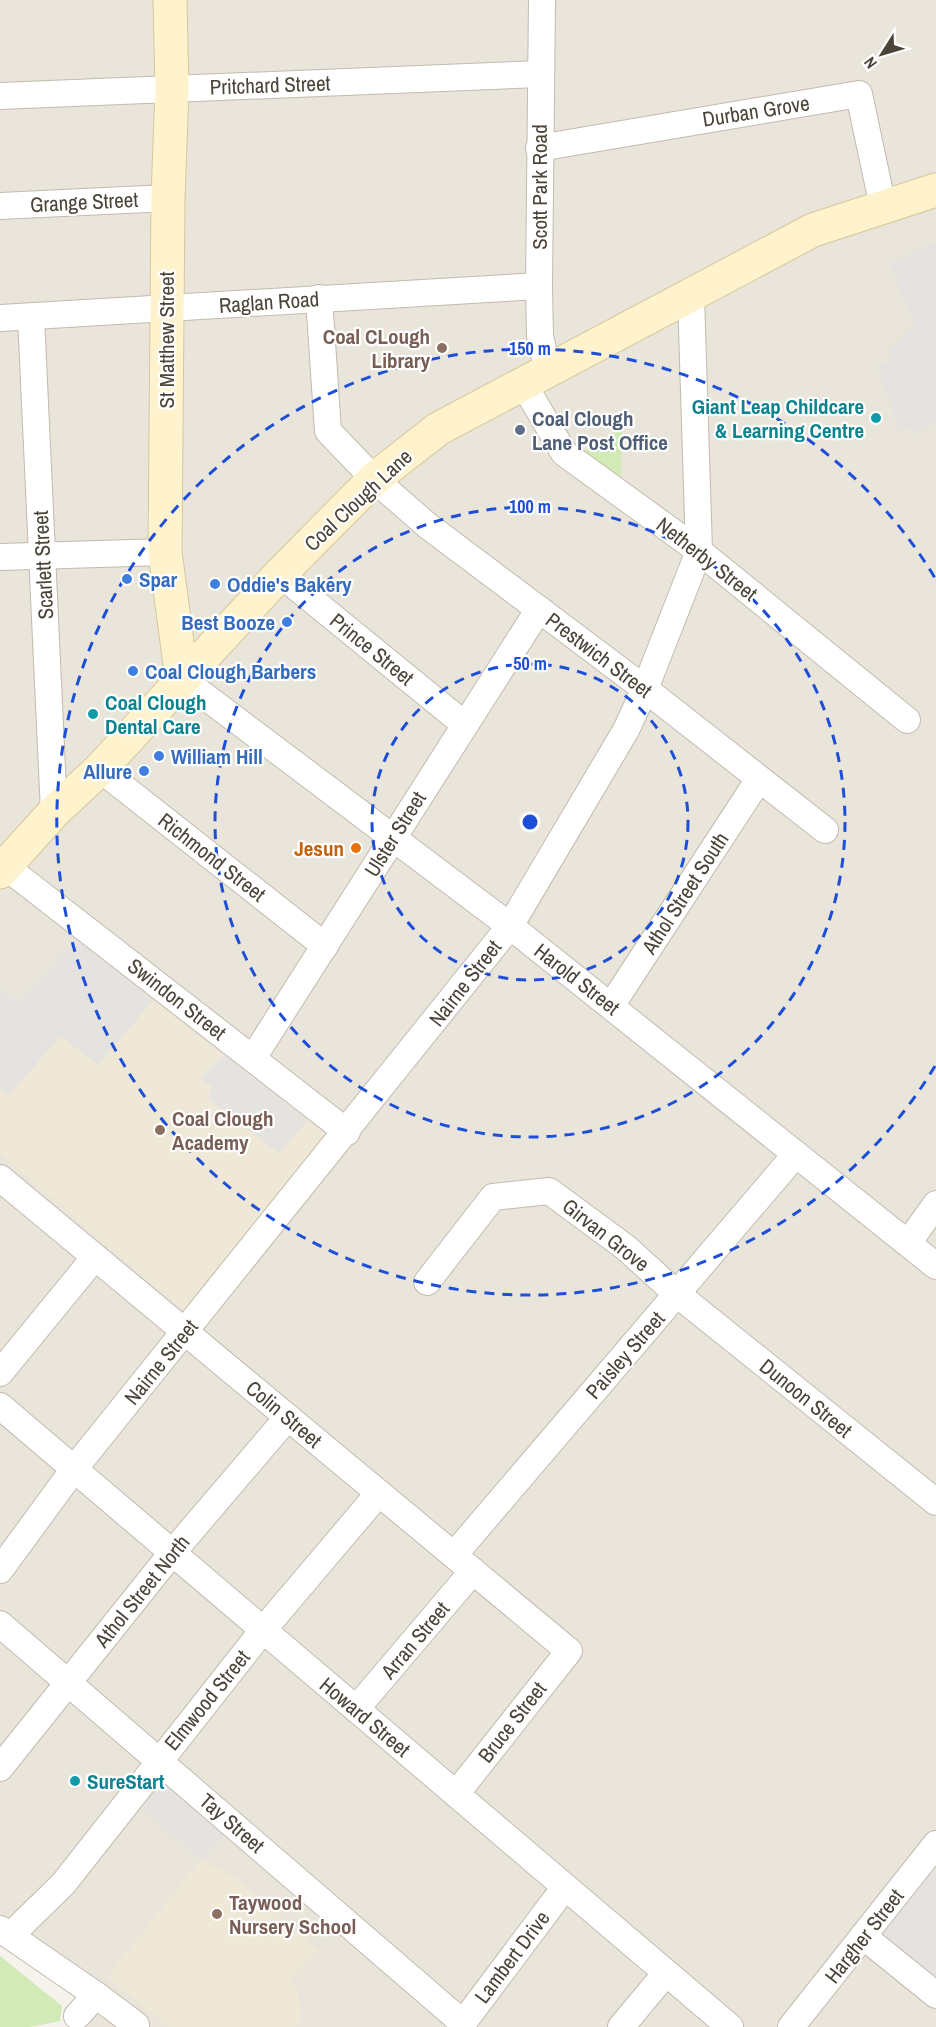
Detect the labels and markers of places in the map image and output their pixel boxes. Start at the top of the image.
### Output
place label: Coal CLough Library [323,322,430,375]
marker: Coal CLough Library [435,341,449,355]
place label: Giant Leap Childcare & Learning Centre [692,392,864,445]
place label: Coal Clough Lane Post Office [532,404,668,457]
marker: Giant Leap Childcare & Learning Centre [869,411,883,425]
marker: Coal Clough Lane Post Office [513,423,527,437]
place label: Spar [139,565,178,594]
place label: Oddie's Bakery [227,570,352,599]
marker: Spar [120,572,134,586]
marker: Oddie's Bakery [208,577,222,591]
place label: Best Booze [181,608,275,637]
marker: Best Booze [280,615,294,629]
place label: Coal Clough Barbers [145,657,316,686]
marker: Coal Clough Barbers [126,664,140,678]
place label: Coal Clough Dental Care [105,688,206,741]
marker: Coal Clough Dental Care [86,707,100,721]
place label: William Hill [171,742,263,771]
marker: William Hill [152,749,166,763]
place label: Allure [83,757,132,786]
marker: Allure [137,764,151,778]
centre of rings [520,812,540,832]
place label: Jesun [294,834,344,863]
marker: Jesun [349,841,363,855]
place label: Coal Clough Academy [172,1104,273,1157]
marker: Coal Clough Academy [153,1123,167,1137]
place label: SureStart [87,1767,165,1796]
marker: SureStart [68,1774,82,1788]
place label: Taywood Nursery School [229,1888,356,1941]
marker: Taywood Nursery School [210,1907,224,1921]

